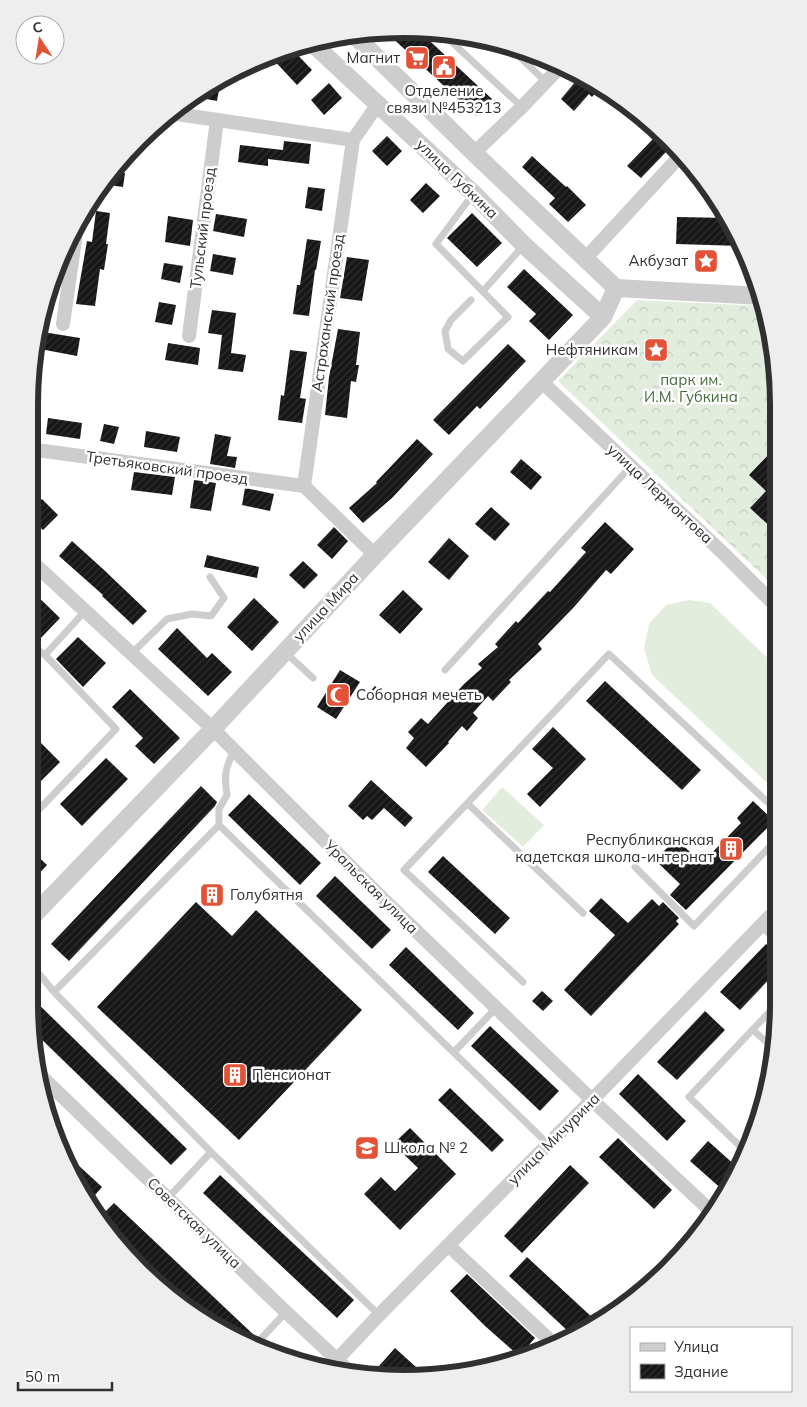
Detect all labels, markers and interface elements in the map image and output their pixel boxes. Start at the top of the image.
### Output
north arrow [15,15,65,65]
text: С [31,17,44,37]
supermarket icon: Магнит [404,45,430,71]
place label: Магнит [347,48,400,67]
public building icon: Отделение связи №453213 [431,54,457,80]
place label: Отделение связи №453213 [387,81,501,117]
street label: улица Губкина [412,135,502,222]
street label: Тульский проезд [186,166,219,290]
street label: Астраханский проезд [307,233,348,393]
place icon: Акбузат [693,248,719,274]
place label: Акбузат [629,251,688,270]
place icon: Нефтяникам [643,337,669,363]
place label: Нефтяникам [546,340,638,359]
park label: парк им. И.М. Губкина [644,370,738,406]
street label: улица Лермонтова [604,440,717,547]
street label: Третьяковский проезд [85,447,249,488]
street label: улица Мира [289,568,362,645]
mosque icon: Соборная мечеть [325,682,351,708]
place label: Соборная мечеть [356,685,482,704]
place label: Республиканская кадетская школа-интернат [515,830,714,866]
street label: Уральская улица [320,835,422,938]
building icon: Республиканская кадетская школа-интернат [718,836,744,862]
building icon: Голубятня [199,882,225,908]
place label: Голубятня [230,885,303,904]
building icon: Пенсионат [222,1062,248,1088]
place label: Пенсионат [252,1065,331,1084]
street label: улица Мичурина [504,1089,604,1189]
school or university icon: Школа № 2 [354,1135,380,1161]
place label: Школа № 2 [384,1138,468,1157]
street label: Советская улица [144,1173,245,1272]
legend [630,1327,792,1392]
text: Улица [673,1337,719,1356]
scale bar [18,1360,111,1392]
text: Здание [674,1362,728,1381]
text: 50 m [25,1367,60,1386]

